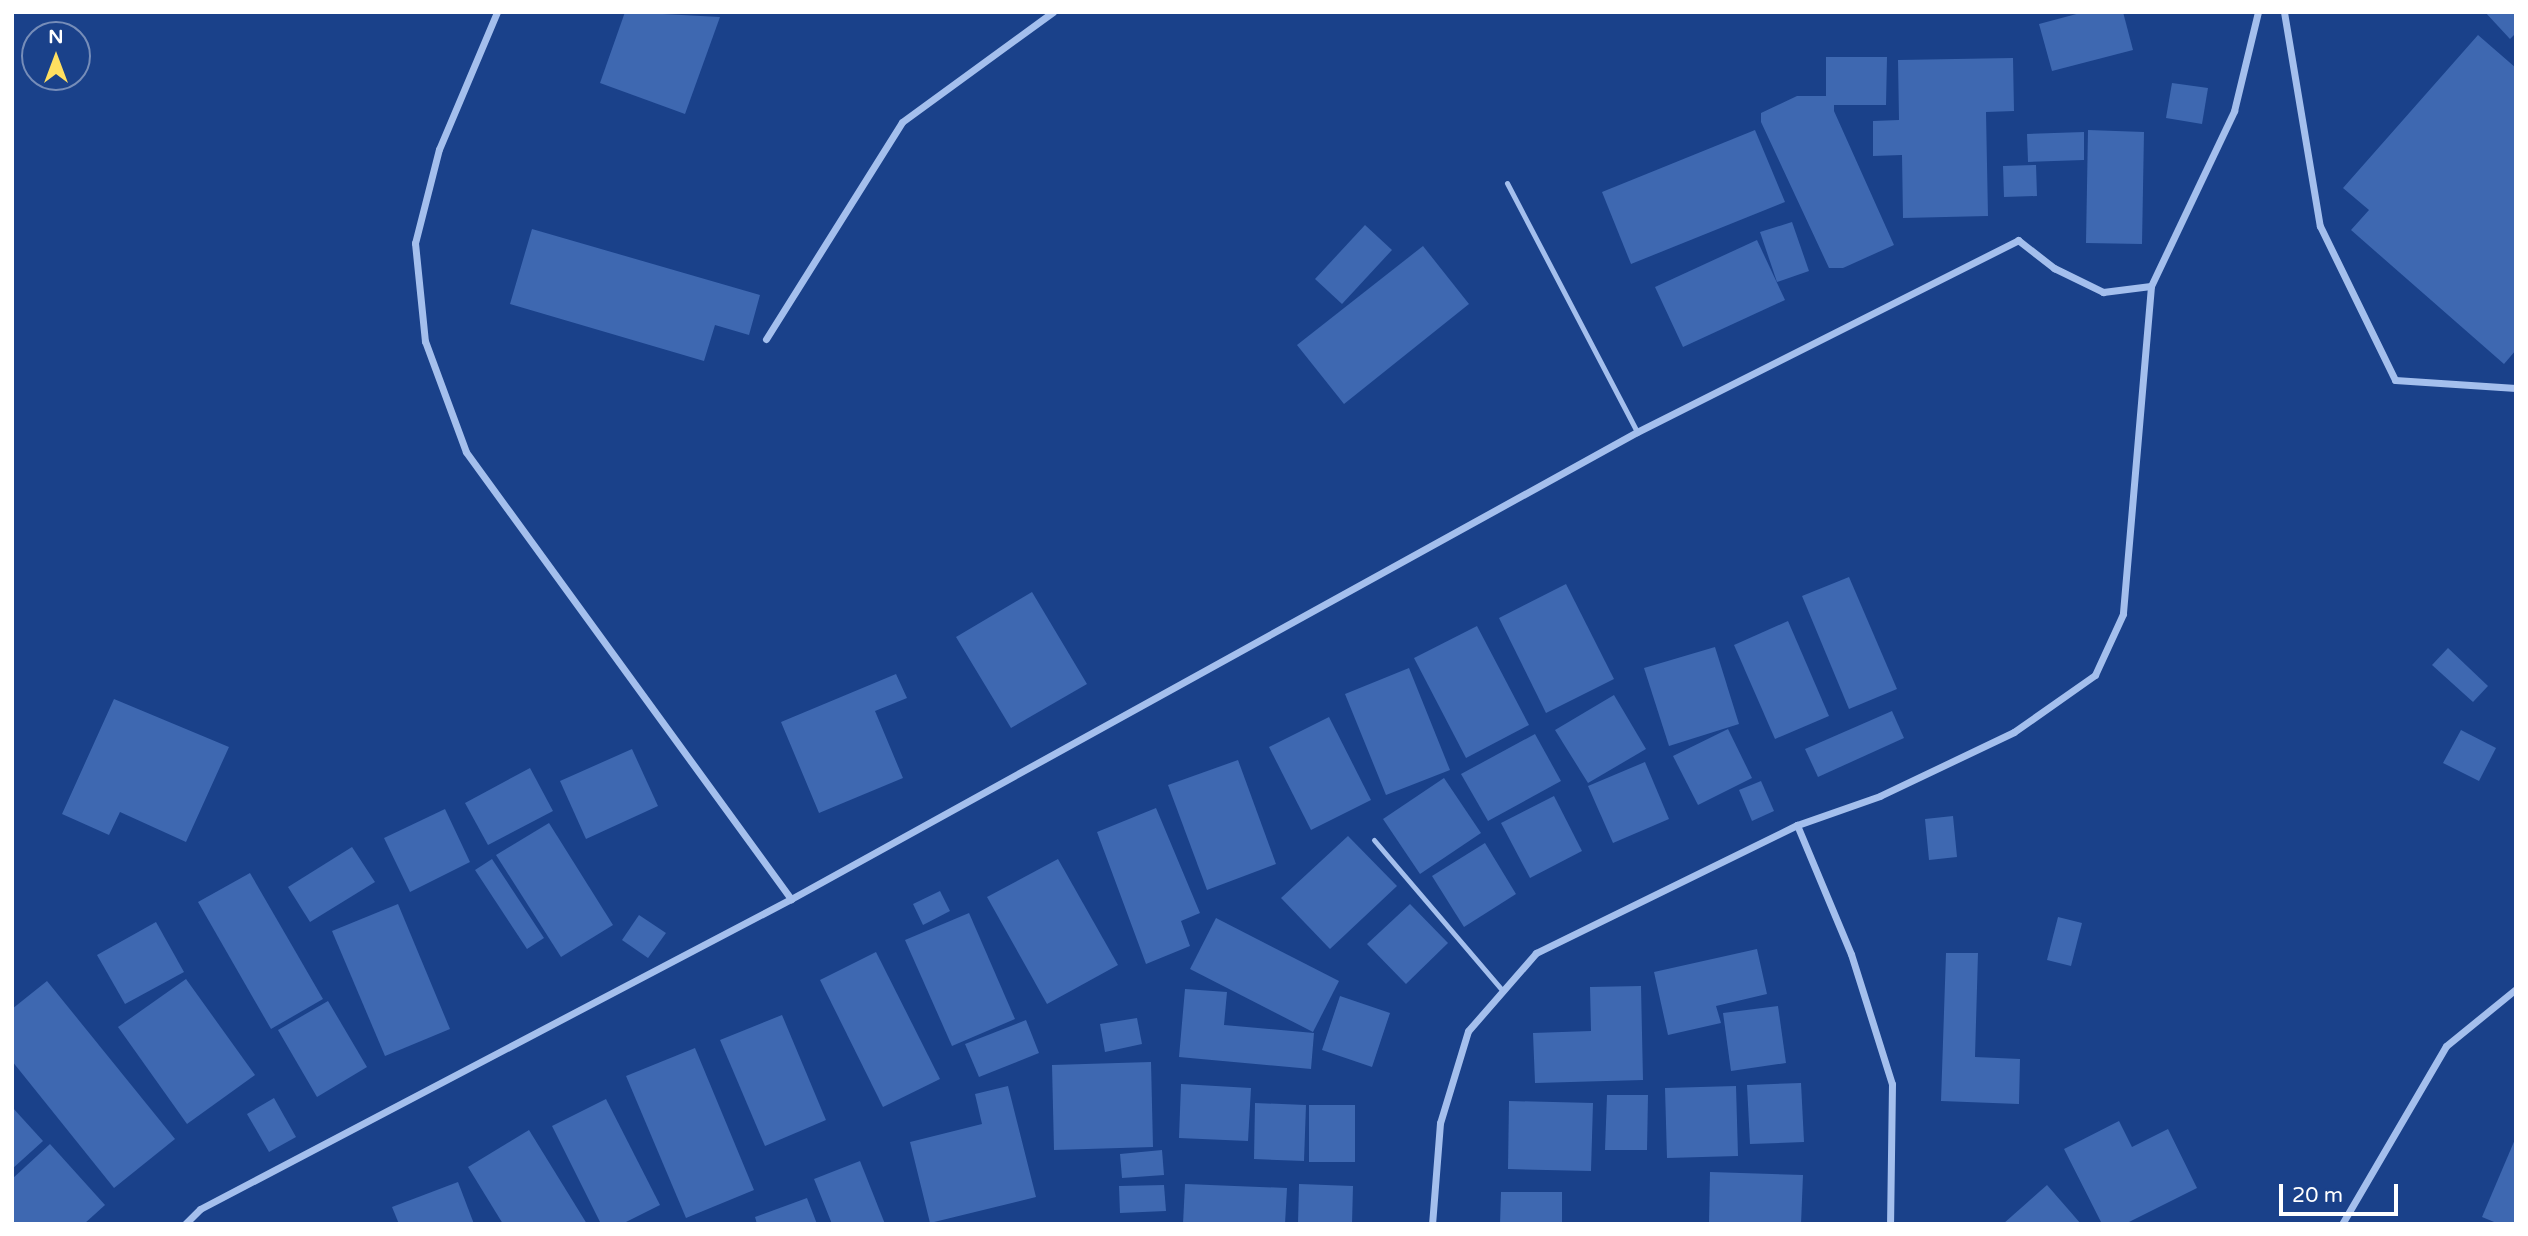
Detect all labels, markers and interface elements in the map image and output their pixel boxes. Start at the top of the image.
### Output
north arrow [21,21,91,91]
text: N [48,26,64,48]
scale bar [2283,1170,2402,1214]
text: 20 m [2292,1183,2343,1208]

